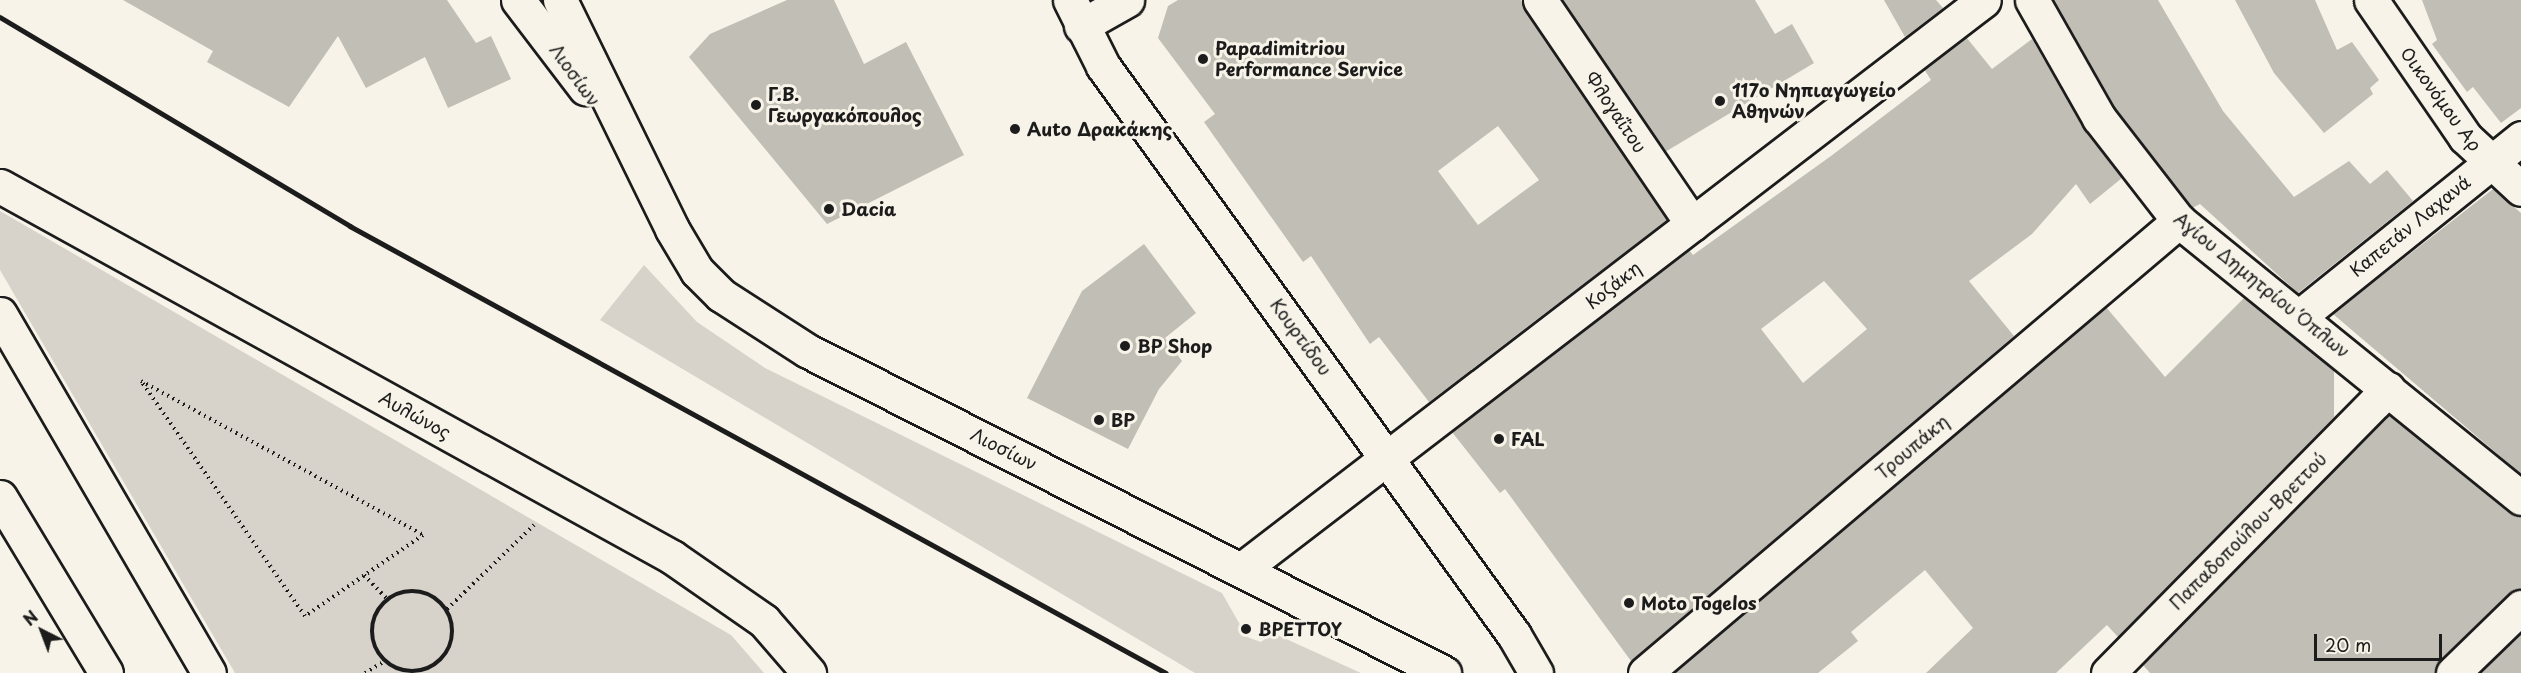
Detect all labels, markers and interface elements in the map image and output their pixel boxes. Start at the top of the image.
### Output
place label: Papadimitriou Performance Service [1215,38,1402,80]
street label: Λιοσίων [545,40,605,110]
street label: Οικονόμου Αρ [2396,43,2486,155]
marker: Papadimitriou Performance Service [1196,52,1210,66]
street label: Φλογαΐτου [1581,67,1651,157]
place label: 117ο Νηπιαγωγείο Αθηνών [1732,80,1896,122]
place label: Γ.Β. Γεωργακόπουλος [768,84,922,127]
marker: 117ο Νηπιαγωγείο Αθηνών [1713,94,1727,108]
marker: Γ.Β. Γεωργακόπουλος [749,98,763,112]
place label: Auto Δρακάκης [1027,118,1172,140]
marker: Auto Δρακάκης [1008,122,1022,136]
street label: Καπετάν Λαχανά [2345,171,2475,281]
place label: Dacia [841,198,896,220]
marker: Dacia [822,202,836,216]
street label: Αγίου Δημητρίου Όπλων [2170,208,2354,362]
street label: Κοζάκη [1581,257,1645,313]
street label: Κουρτίδου [1266,294,1336,380]
place label: BP Shop [1137,335,1212,357]
marker: BP Shop [1118,339,1132,353]
street label: Αυλώνος [375,387,455,443]
place label: BP [1111,409,1135,431]
street label: Τρουπάκη [1871,410,1953,484]
marker: BP [1092,413,1106,427]
street label: Λιοσίων [967,423,1041,475]
place label: FAL [1511,428,1545,450]
marker: FAL [1492,432,1506,446]
street label: Παπαδοπούλου-Βρεττού [2165,448,2331,614]
place label: Moto Togelos [1641,592,1757,614]
marker: Moto Togelos [1622,596,1636,610]
north arrow [12,601,72,661]
text: N [17,604,43,631]
place label: ΒΡΕΤΤΟΥ [1258,618,1342,640]
marker: ΒΡΕΤΤΟΥ [1239,622,1253,636]
scale bar [2317,622,2444,660]
text: 20 m [2325,631,2371,658]

